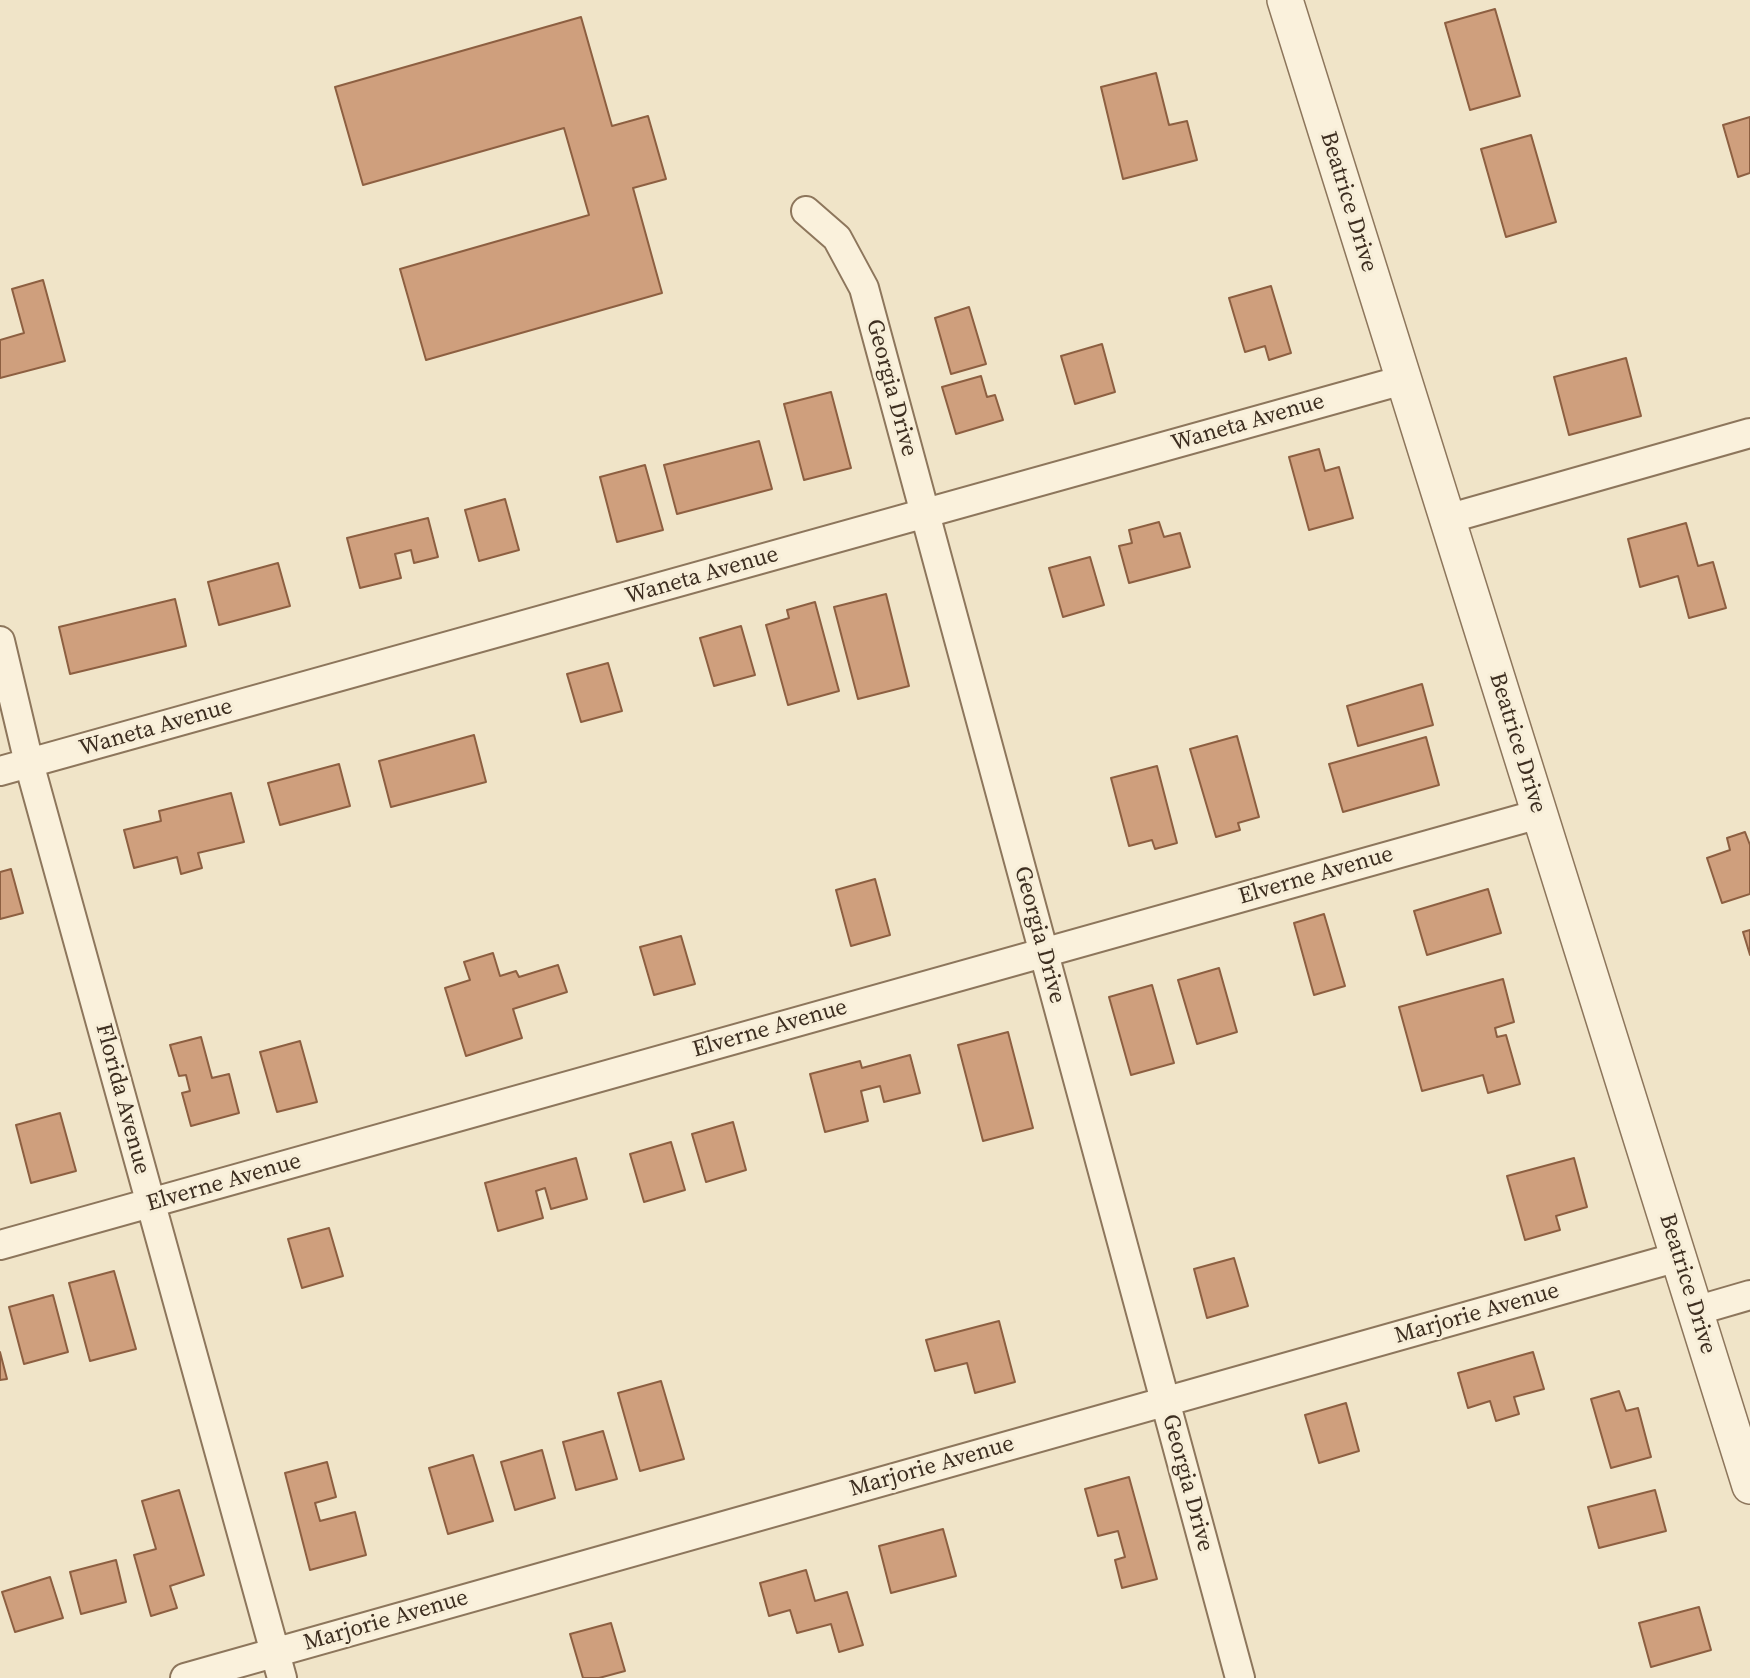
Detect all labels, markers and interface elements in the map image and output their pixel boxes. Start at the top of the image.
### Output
street label: Beatrice Drive [1314,128,1382,276]
street label: Georgia Drive [859,316,923,460]
street label: Waneta Avenue [1168,388,1328,458]
street label: Waneta Avenue [622,541,782,611]
street label: Beatrice Drive [1483,669,1551,817]
street label: Waneta Avenue [76,693,236,763]
street label: Elverne Avenue [1235,841,1397,911]
street label: Georgia Drive [1007,863,1071,1007]
street label: Elverne Avenue [689,994,851,1064]
street label: Florida Avenue [89,1021,155,1177]
street label: Elverne Avenue [143,1148,305,1218]
street label: Beatrice Drive [1653,1210,1721,1358]
street label: Marjorie Avenue [1392,1277,1562,1351]
street label: Georgia Drive [1155,1411,1219,1555]
street label: Marjorie Avenue [847,1430,1017,1504]
street label: Marjorie Avenue [301,1584,471,1658]

